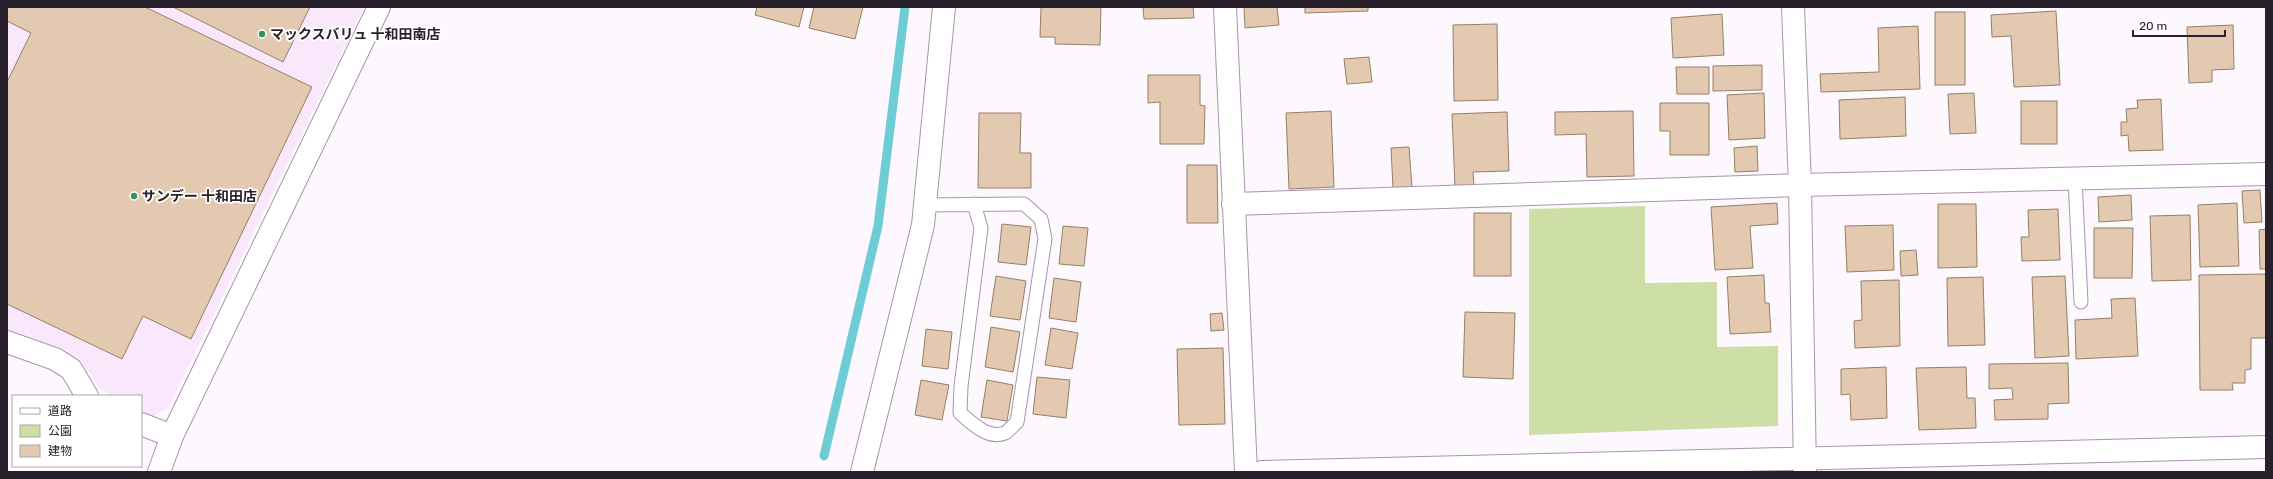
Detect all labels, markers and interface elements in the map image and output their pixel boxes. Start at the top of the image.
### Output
scale bar [2133,12,2225,38]
text: 20 m [2139,19,2167,33]
place label: マックスバリュ 十和田南店 [270,26,441,43]
marker: マックスバリュ 十和田南店 [257,29,267,39]
place label: サンデー 十和田店 [142,188,257,205]
marker: サンデー 十和田店 [129,191,139,201]
legend [12,395,142,467]
text: 道路 [48,404,72,418]
text: 公園 [48,424,72,438]
text: 建物 [48,444,72,458]

